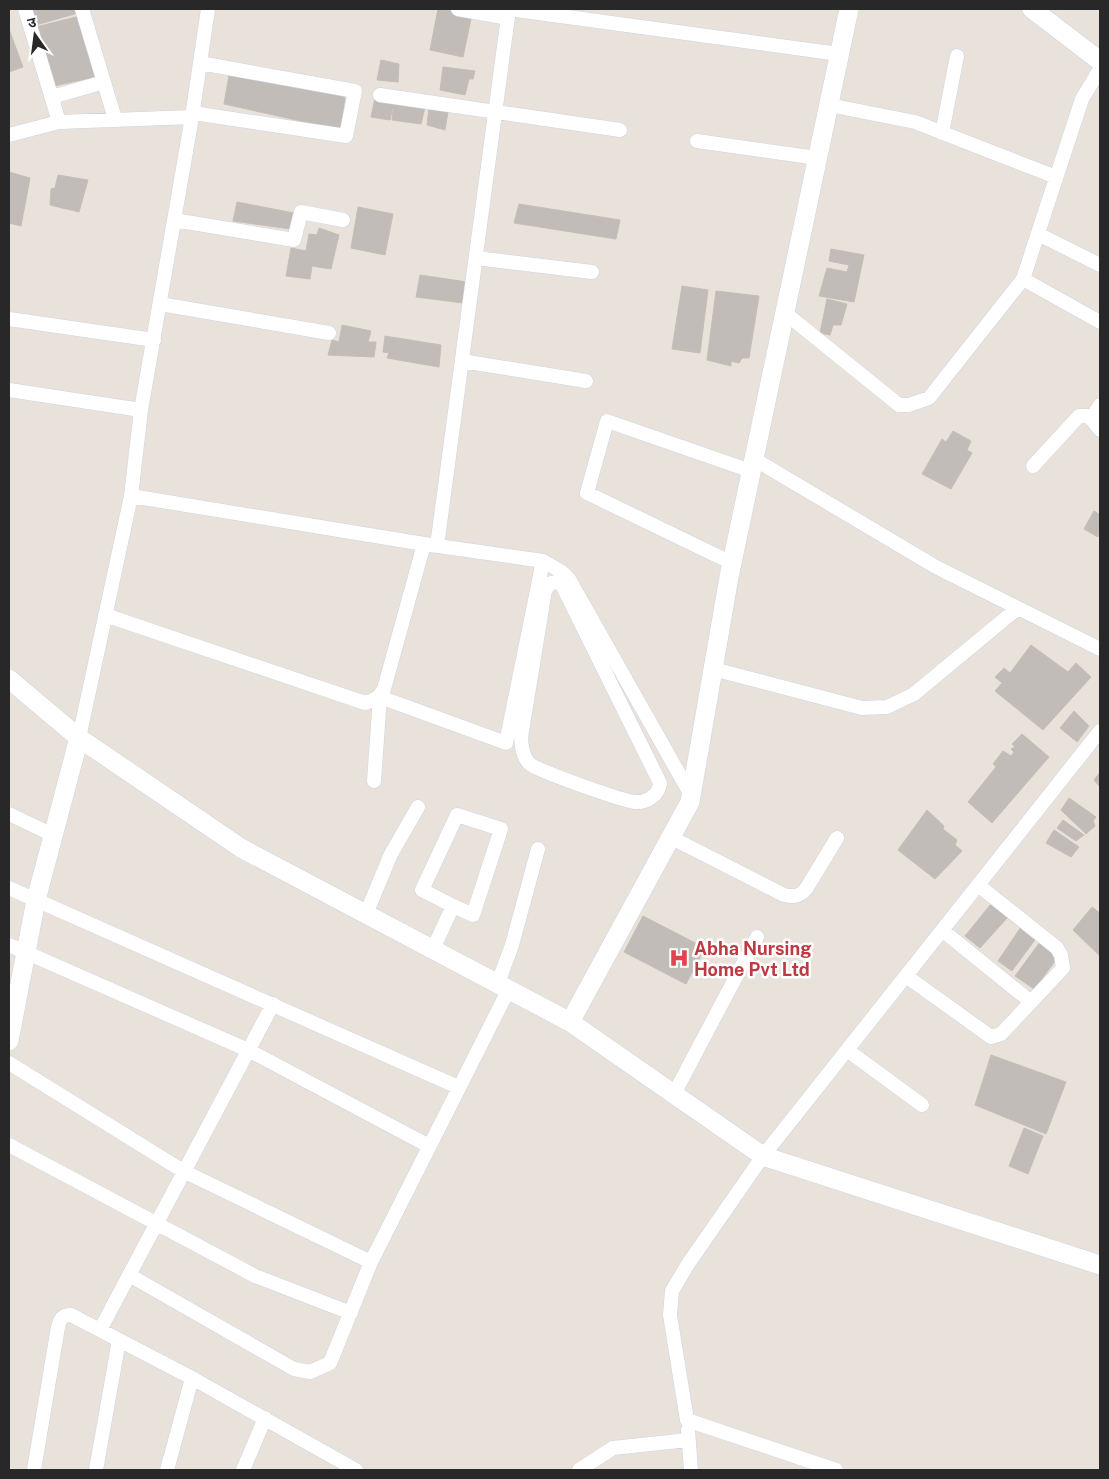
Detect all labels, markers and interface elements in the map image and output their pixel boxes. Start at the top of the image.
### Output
north arrow [10,10,60,60]
text: उ [26,13,39,31]
place label: Abha Nursing Home Pvt Ltd [694,938,811,980]
hospital icon: Abha Nursing Home Pvt Ltd [668,947,690,969]

